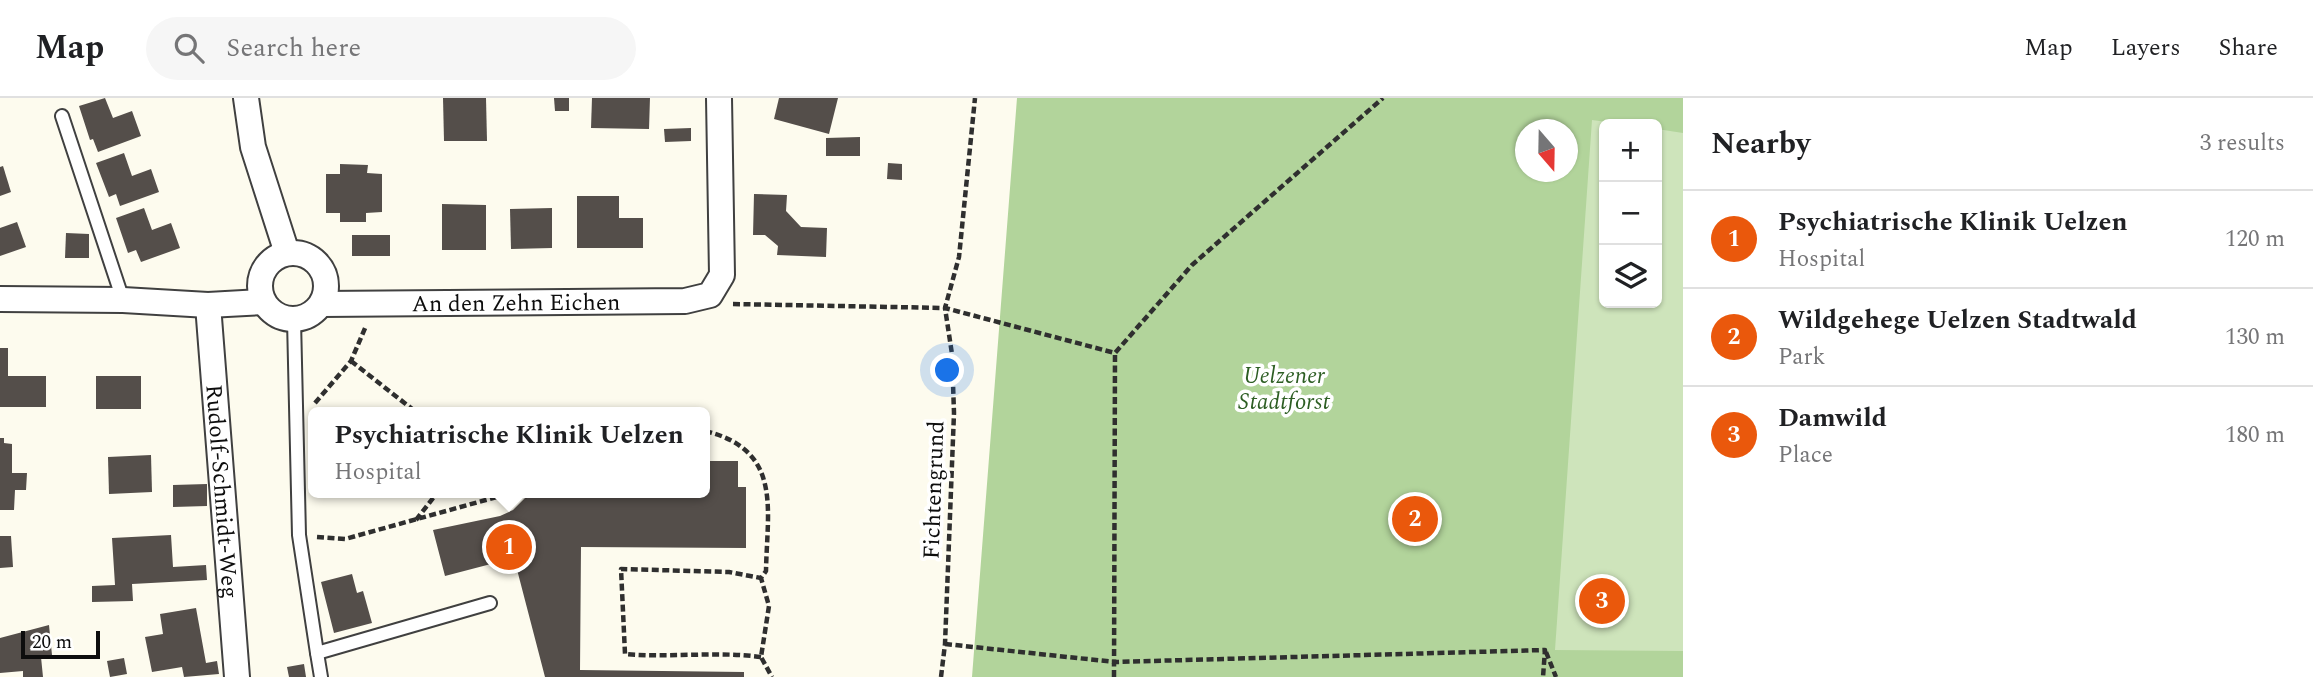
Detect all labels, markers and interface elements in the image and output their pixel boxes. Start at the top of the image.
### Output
search box [146,17,636,80]
text: Map [35,23,104,73]
text: Search here [226,28,361,68]
icon: search [170,29,208,67]
text: Map [2024,30,2073,66]
text: Layers [2111,30,2181,66]
text: Share [2219,30,2278,66]
north arrow [1515,119,1578,182]
map controls [1599,119,1662,308]
button: + [1599,119,1662,182]
text: Nearby [1711,121,1810,167]
text: 3 results [2200,126,2285,161]
button: − [1599,182,1662,245]
text: Psychiatrische Klinik Uelzen [1778,202,2128,242]
text: 1 [1728,222,1740,257]
text: 120 m [2225,222,2285,257]
text: Hospital [1778,242,1865,277]
button: layers [1599,245,1662,308]
street label: An den Zehn Eichen [411,286,621,322]
text: Wildgehege Uelzen Stadtwald [1778,300,2137,340]
text: 2 [1728,320,1740,355]
text: 130 m [2225,320,2285,355]
text: Park [1778,340,1825,375]
your location [930,353,964,387]
park label: Uelzener Stadtforst [1238,359,1330,420]
street label: Rudolf-Schmidt-Weg [195,383,247,600]
text: Damwild [1778,398,1887,438]
popup [308,407,710,498]
text: Psychiatrische Klinik Uelzen [334,415,684,455]
text: 3 [1728,418,1740,453]
text: 180 m [2225,418,2285,453]
street label: Fichtengrund [915,420,954,560]
text: Place [1778,438,1833,473]
text: Hospital [334,455,422,490]
pin: 2 [1392,493,1438,545]
pin: 1 [486,521,532,573]
pin: 3 [1579,575,1625,627]
scale bar [21,628,100,660]
text: 20 m [32,628,72,657]

